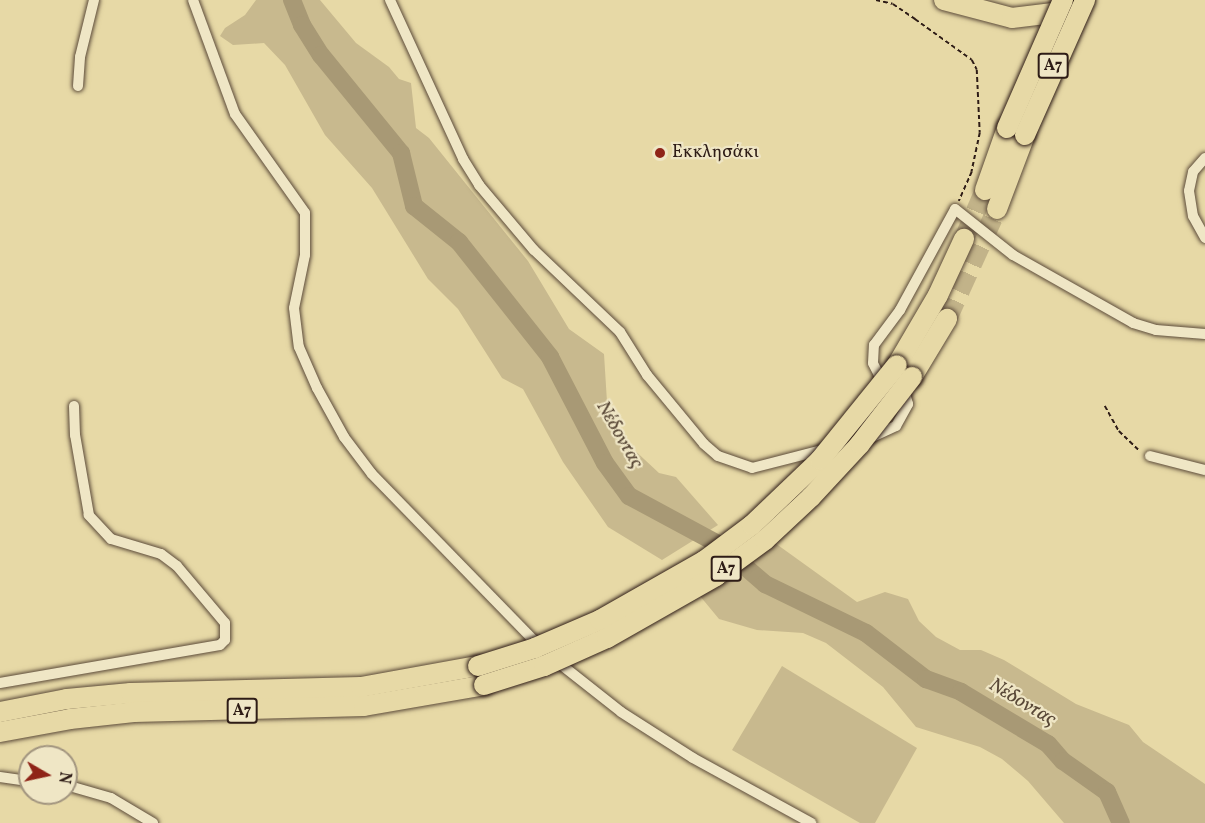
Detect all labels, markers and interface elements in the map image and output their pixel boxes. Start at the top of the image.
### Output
road number: Α7 [1036,53,1070,79]
place label: Εκκλησάκι [672,142,759,164]
marker: Εκκλησάκι [653,146,667,160]
water label: Νέδoντας [590,397,648,473]
road number: Α7 [710,556,742,582]
water label: Νέδoντας [984,674,1060,732]
road number: Α7 [226,698,258,724]
north arrow [18,745,78,805]
text: N [52,770,76,785]

